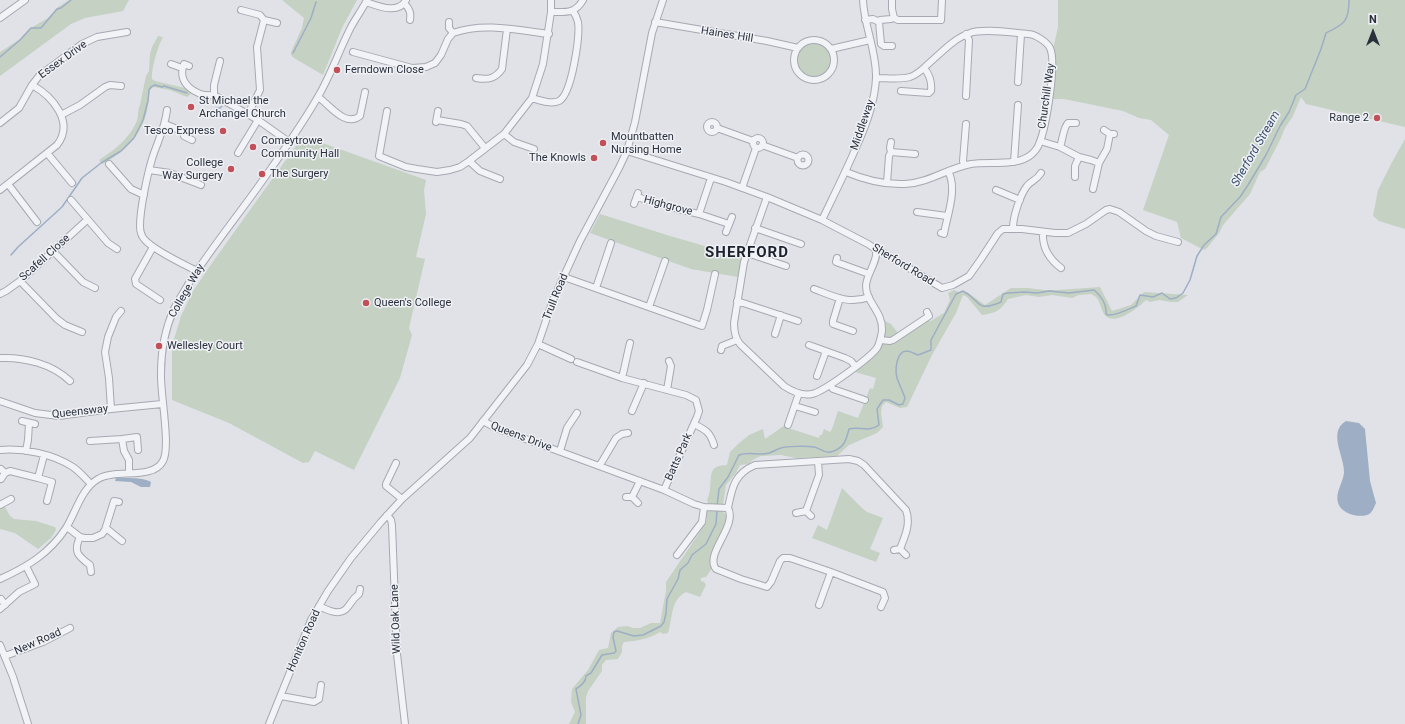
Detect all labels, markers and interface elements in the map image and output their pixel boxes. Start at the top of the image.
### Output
north arrow [1353,12,1393,52]
text: N [1369,13,1377,26]
street label: Haines Hill [700,24,754,46]
street label: Essex Drive [36,38,90,82]
street label: Churchill Way [1036,62,1058,130]
place label: Ferndown Close [345,63,424,77]
marker: Ferndown Close [332,65,342,75]
place label: St Michael the Archangel Church [199,94,286,120]
street label: Middleway [848,98,878,152]
marker: St Michael the Archangel Church [186,102,196,112]
water label: Sherford Stream [1229,109,1283,189]
place label: Range 2 [1329,111,1369,125]
marker: Range 2 [1372,113,1382,123]
place label: Tesco Express [144,124,215,138]
marker: Tesco Express [218,126,228,136]
place label: Mountbatten Nursing Home [611,130,682,156]
place label: Comeytrowe Community Hall [261,134,339,160]
marker: Mountbatten Nursing Home [598,138,608,148]
marker: Comeytrowe Community Hall [248,142,258,152]
place label: The Knowls [529,151,586,165]
marker: The Knowls [589,153,599,163]
place label: College Way Surgery [162,156,223,182]
marker: College Way Surgery [226,164,236,174]
place label: The Surgery [270,167,328,181]
marker: The Surgery [257,169,267,179]
street label: Highgrove [642,193,694,219]
street label: Scafell Close [17,232,73,284]
street label: Sherford Road [870,241,936,289]
district label: SHERFORD [705,244,789,262]
street label: College Way [166,262,208,320]
street label: Trull Road [541,272,571,322]
place label: Queen's College [374,296,451,310]
marker: Queen's College [361,298,371,308]
place label: Wellesley Court [167,339,243,353]
marker: Wellesley Court [154,341,164,351]
street label: Queensway [51,402,109,422]
street label: Queens Drive [489,419,553,455]
street label: Batts Park [663,431,695,483]
street label: Wild Oak Lane [388,584,404,654]
street label: Honiton Road [284,608,324,674]
street label: New Road [13,626,63,658]

